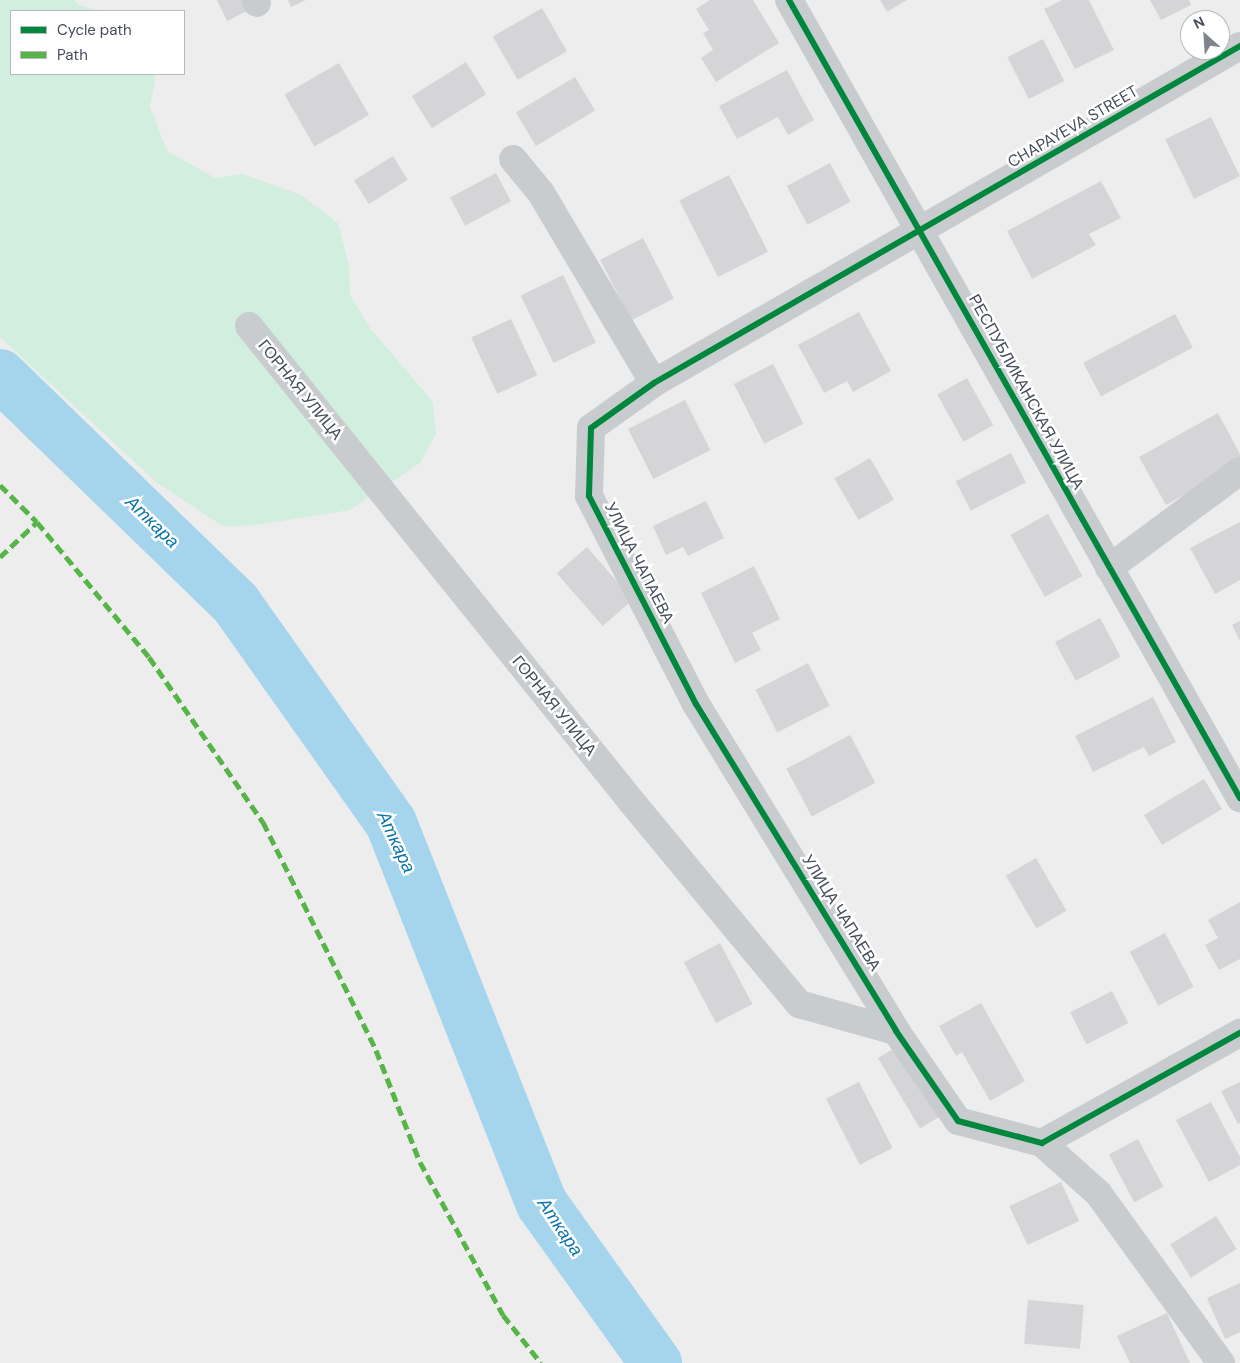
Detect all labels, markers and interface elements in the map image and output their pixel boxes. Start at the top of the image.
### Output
legend [10,10,185,75]
north arrow [1180,10,1230,60]
text: N [1190,12,1207,33]
text: Cycle path [57,20,132,40]
text: Path [57,45,88,65]
street label: CHAPAYEVA STREET [1004,82,1142,172]
street label: РЕСПУБЛИКАНСКАЯ УЛИЦА [964,291,1088,493]
street label: ГОРНАЯ УЛИЦА [254,336,346,444]
water label: Аткара [121,491,183,553]
street label: УЛИЦА ЧАПАЕВА [600,499,678,627]
street label: ГОРНАЯ УЛИЦА [508,652,600,760]
water label: Аткара [372,808,420,876]
street label: УЛИЦА ЧАПАЕВА [798,851,884,975]
water label: Аткара [533,1194,587,1260]

